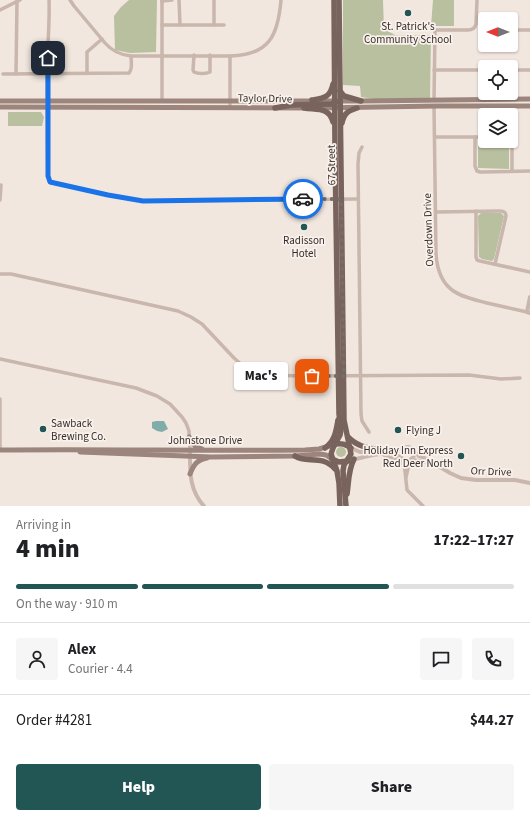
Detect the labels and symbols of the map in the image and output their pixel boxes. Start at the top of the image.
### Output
marker: St. Patrick's Community School [403,8,413,18]
north arrow [478,12,518,52]
place label: St. Patrick's Community School [364,19,452,47]
pin [31,41,65,75]
street label: Taylor Drive [238,91,293,106]
street label: 67 Street [324,144,339,185]
courier [283,179,323,219]
street label: Overdown Drive [420,192,437,267]
marker: Radisson Hotel [299,222,309,232]
place label: Radisson Hotel [283,233,325,261]
pin [295,359,329,393]
callout: Mac's [234,362,288,390]
place label: Sawback Brewing Co. [51,416,106,444]
place label: Flying J [406,423,441,438]
marker: Sawback Brewing Co. [38,424,48,434]
marker: Flying J [393,425,403,435]
street label: Johnstone Drive [168,433,243,448]
place label: Holiday Inn Express Red Deer North [363,443,453,471]
marker: Holiday Inn Express Red Deer North [456,451,466,461]
street label: Orr Drive [470,463,512,480]

